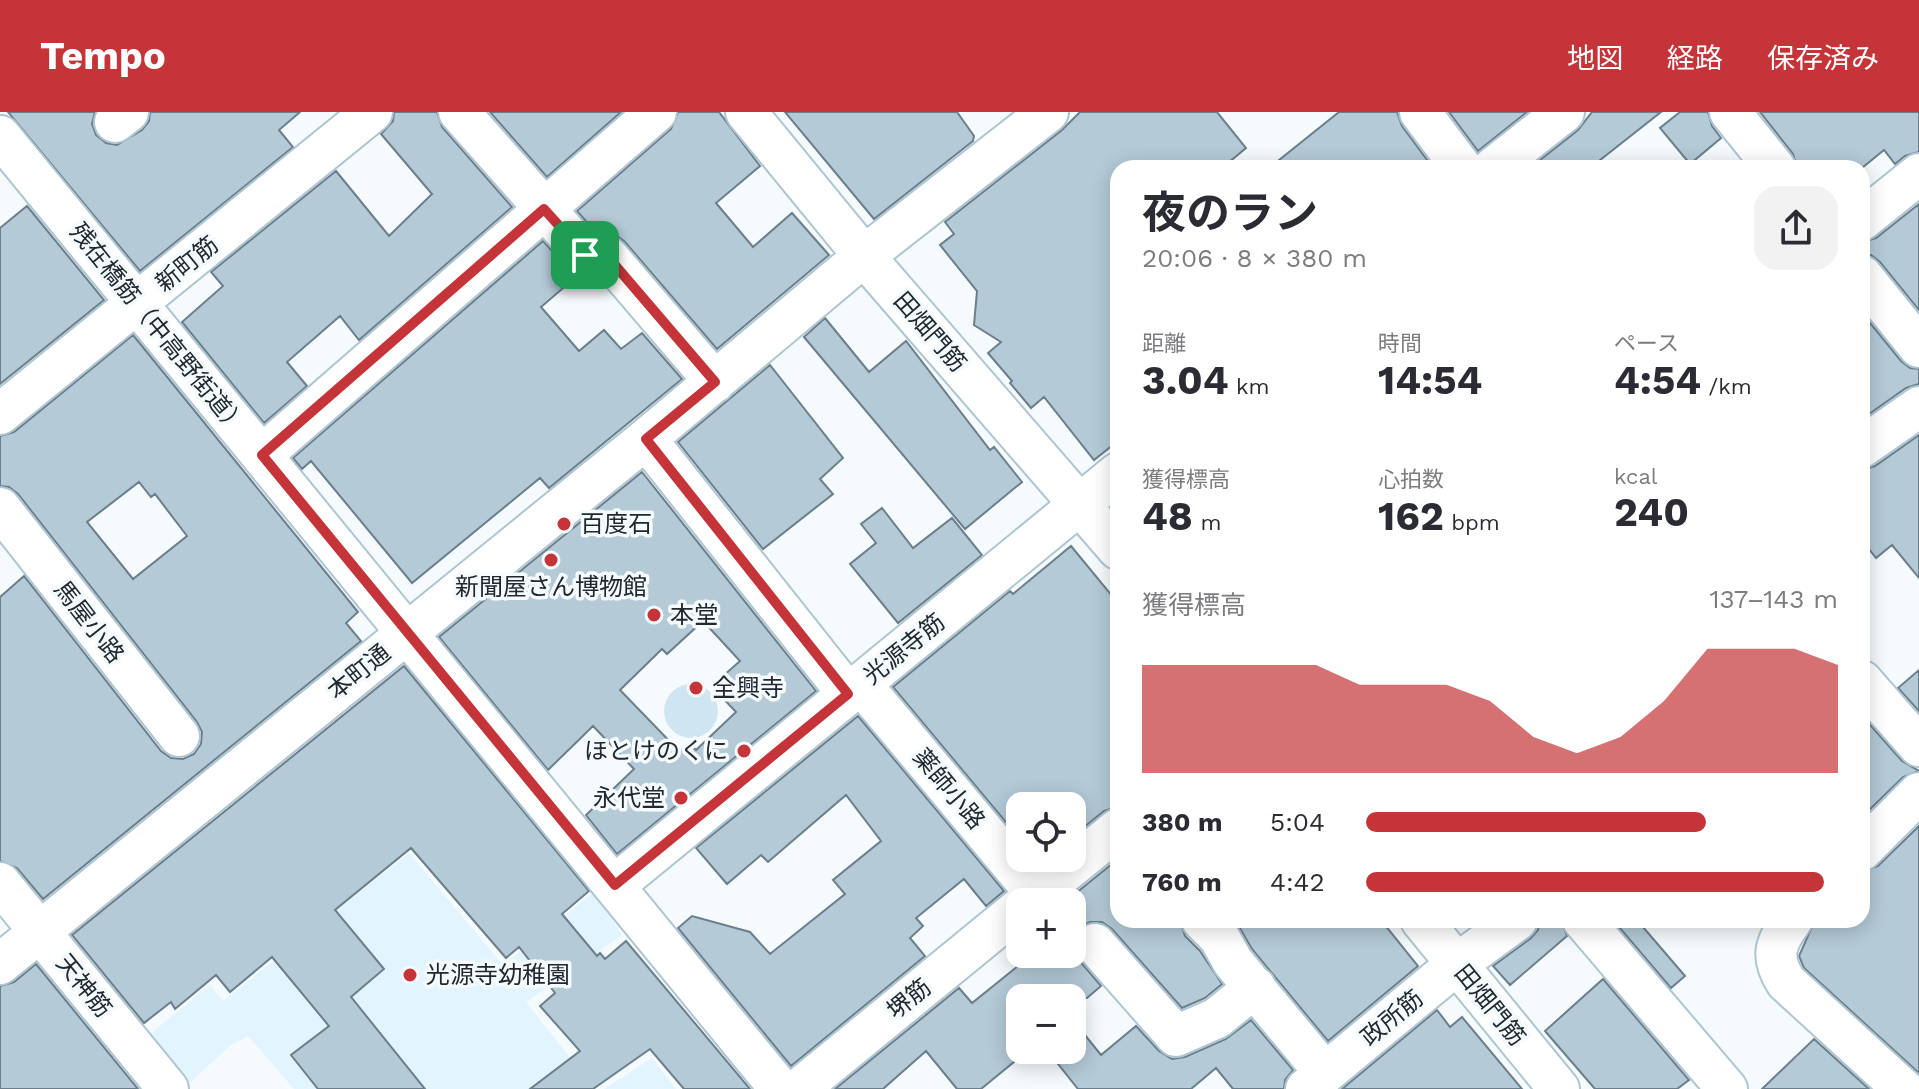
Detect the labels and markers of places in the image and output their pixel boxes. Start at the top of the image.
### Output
pin [551,221,619,289]
place label: 百度石 [580,510,652,538]
marker: 百度石 [555,515,573,533]
marker: 新聞屋さん博物館 [542,551,560,569]
place label: 新聞屋さん博物館 [455,573,647,601]
place label: 本堂 [670,601,718,629]
marker: 本堂 [645,606,663,624]
place label: 全興寺 [712,674,784,702]
marker: 全興寺 [687,679,705,697]
place label: ほとけのくに [584,737,728,765]
marker: ほとけのくに [735,742,753,760]
place label: 永代堂 [593,784,665,812]
marker: 永代堂 [672,789,690,807]
place label: 光源寺幼稚園 [426,961,570,989]
marker: 光源寺幼稚園 [401,966,419,984]

